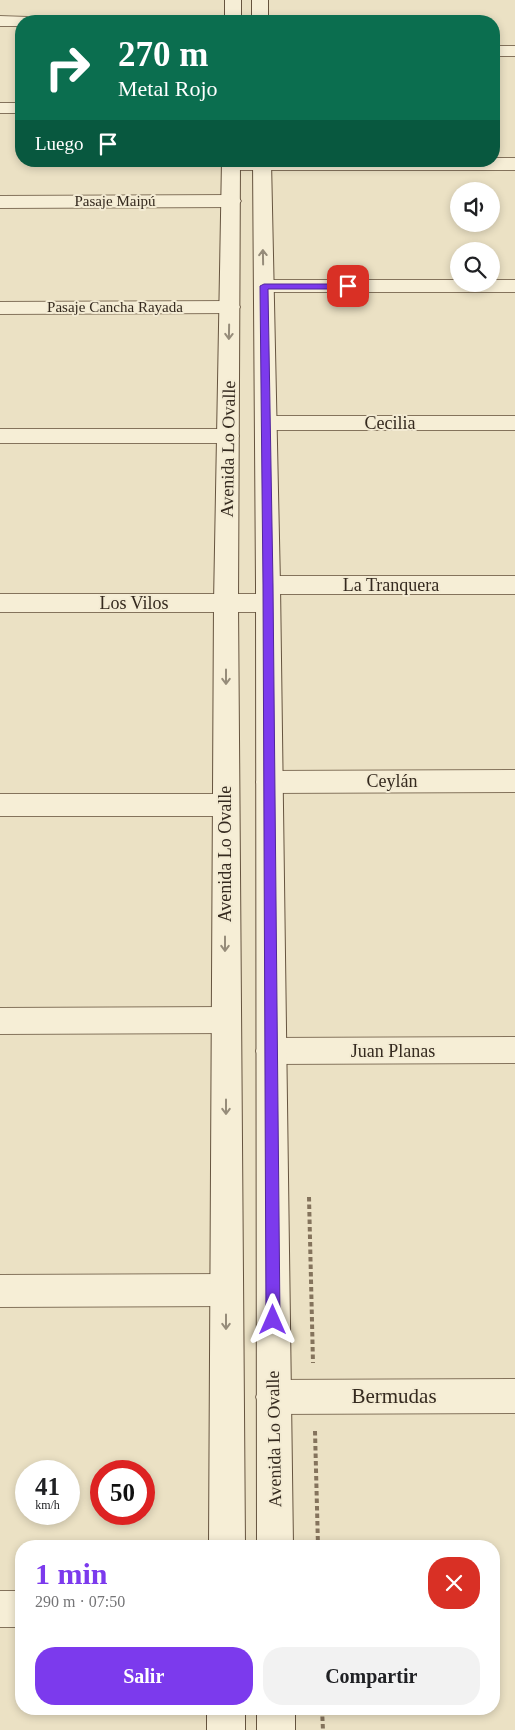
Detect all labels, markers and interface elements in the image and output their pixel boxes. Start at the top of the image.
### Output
icon: right [35,35,100,100]
text: 270 m [118,35,208,74]
text: Metal Rojo [118,76,218,101]
icon: arrive [94,130,122,158]
text: Luego [35,133,84,154]
map controls [450,182,500,292]
button: sound [450,182,500,232]
street label: Pasaje Maipú [74,193,156,209]
button: search [450,242,500,292]
one-way arrow [258,249,268,266]
pin [327,265,369,307]
icon: arrive [334,272,362,300]
street label: Pasaje Cancha Rayada [47,299,183,315]
one-way arrow [224,324,234,340]
street label: Avenida Lo Ovalle [217,381,239,517]
street label: Cecilia [365,413,415,433]
street label: La Tranquera [343,575,439,595]
street label: Los Vilos [99,593,169,613]
one-way arrow [221,669,230,685]
street label: Ceylán [367,771,418,791]
street label: Avenida Lo Ovalle [215,786,235,922]
one-way arrow [220,936,230,952]
street label: Juan Planas [351,1041,435,1061]
one-way arrow [221,1099,230,1115]
position arrow [246,1293,298,1345]
one-way arrow [221,1314,231,1330]
street label: Avenida Lo Ovalle [263,1371,285,1507]
street label: Bermudas [351,1384,437,1408]
speed limit sign: 50 [90,1460,155,1525]
text: 41 [35,1473,60,1500]
text: km/h [35,1498,60,1512]
text: 1 min [35,1557,108,1590]
button: close [428,1557,480,1609]
text: 290 m · 07:50 [35,1593,125,1610]
button: Salir [35,1647,253,1705]
button: Compartir [263,1647,480,1705]

